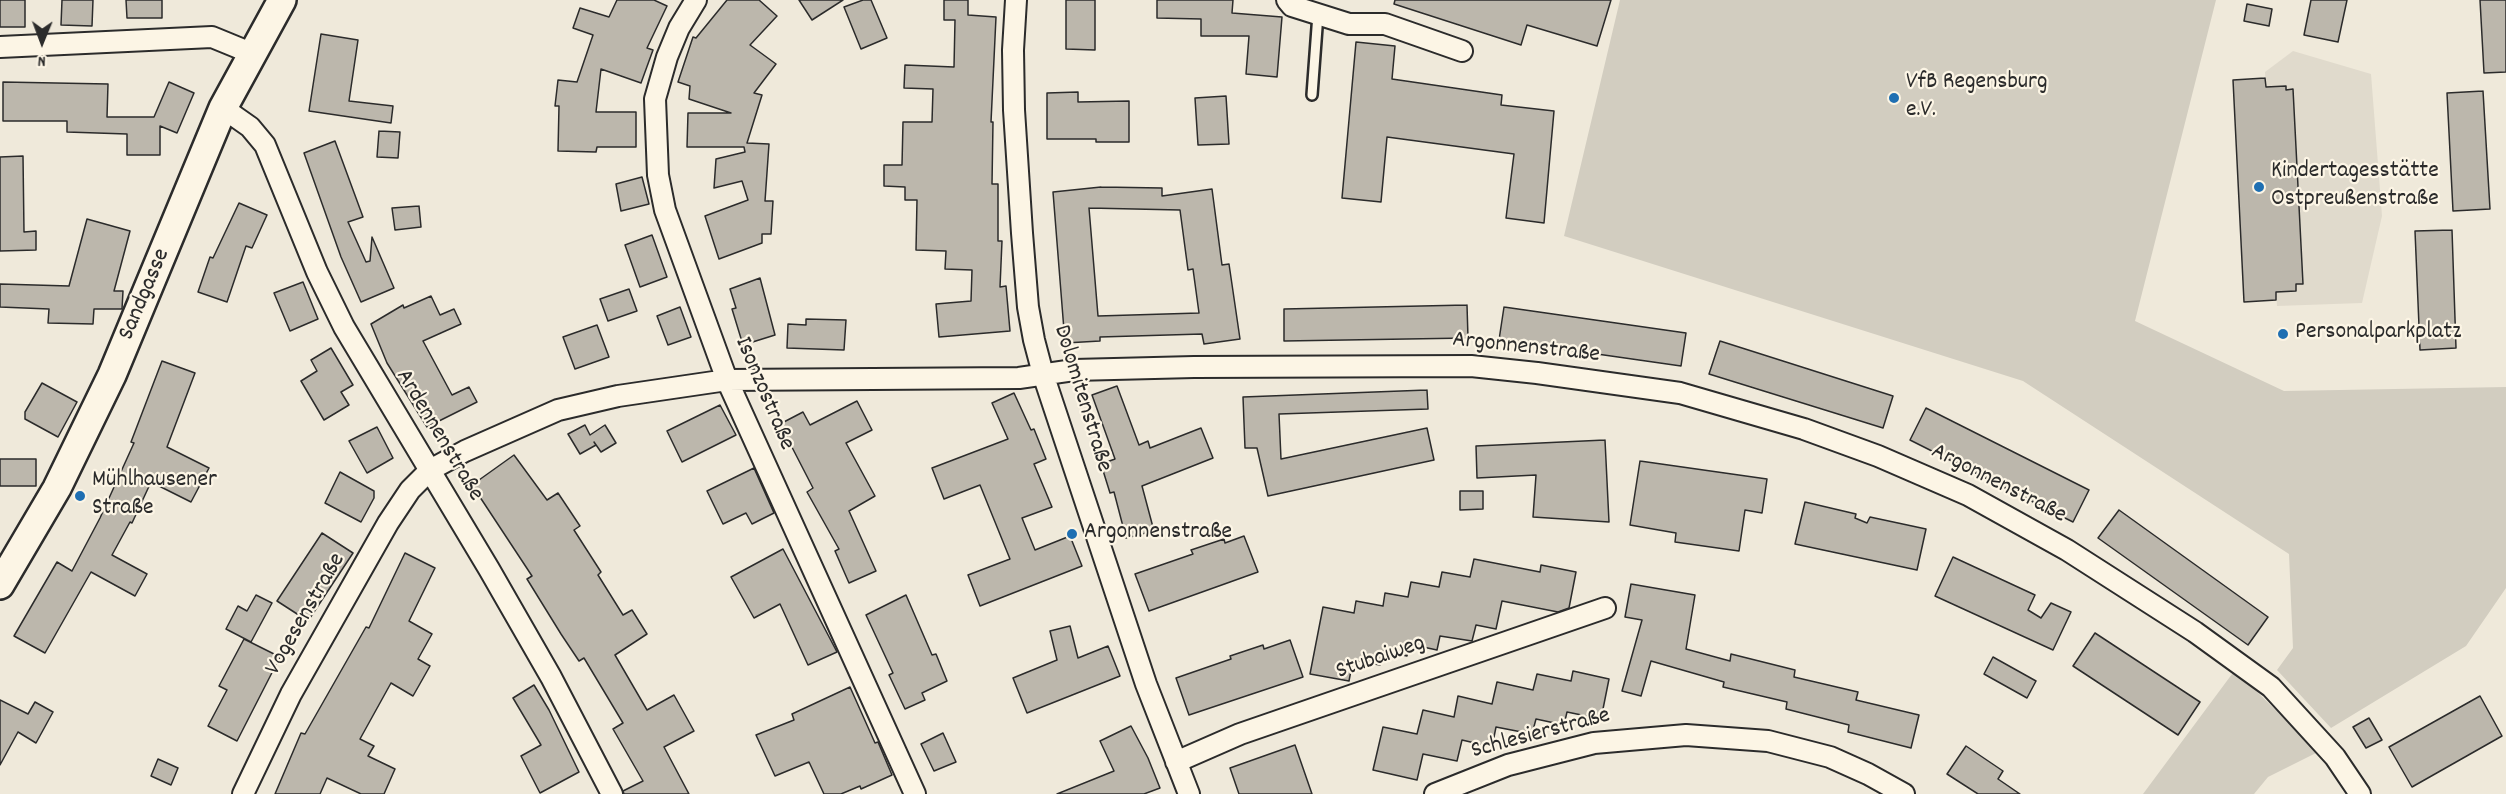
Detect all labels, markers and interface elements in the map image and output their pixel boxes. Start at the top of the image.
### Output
north arrow [12,12,72,72]
text: N [38,49,46,72]
place label: VfB Regensburg e.V. [1906,70,2048,126]
marker: VfB Regensburg e.V. [1887,91,1901,105]
place label: Kindertagesstätte Ostpreußenstraße [2271,159,2439,215]
marker: Kindertagesstätte Ostpreußenstraße [2252,180,2266,194]
street label: Sandgasse [114,245,178,345]
place label: Personalparkplatz [2295,320,2461,348]
street label: Dolomitenstraße [1045,322,1117,476]
street label: Argonnenstraße [1451,327,1601,371]
marker: Personalparkplatz [2276,327,2290,341]
street label: Isonzostraße [726,333,800,455]
street label: Ardennenstraße [387,365,489,507]
street label: Argonnenstraße [1925,439,2071,531]
place label: Mühlhausener Straße [92,468,217,524]
marker: Mühlhausener Straße [73,489,87,503]
place label: Argonnenstraße [1084,520,1232,548]
marker: Argonnenstraße [1065,527,1079,541]
street label: Vogesenstraße [260,549,354,681]
street label: Stubaiweg [1333,630,1429,688]
street label: Schlesierstraße [1468,703,1614,767]

